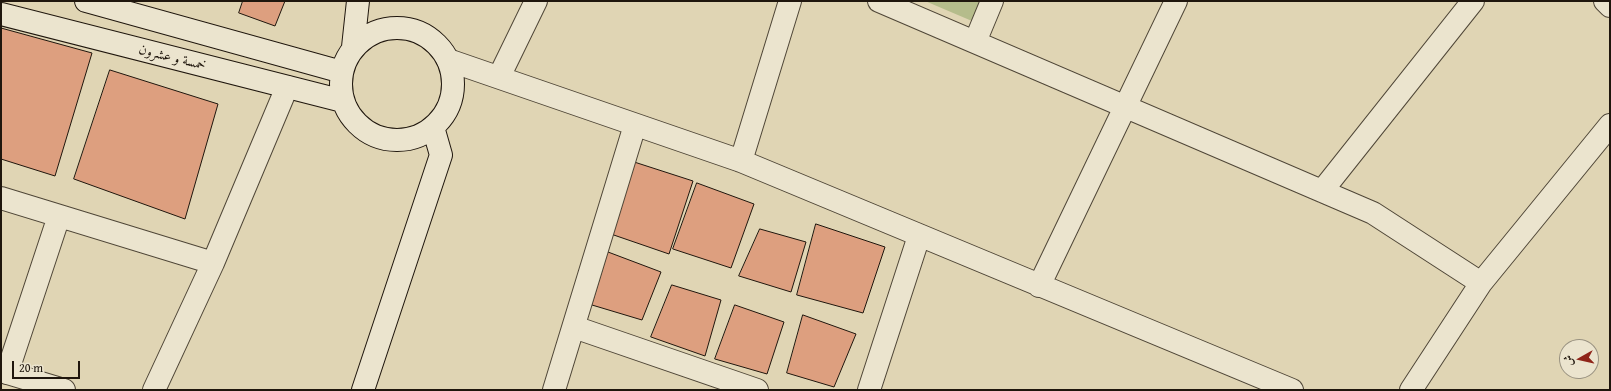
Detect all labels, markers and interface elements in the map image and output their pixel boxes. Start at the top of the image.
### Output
street label: خمسة و عشرون [137,42,207,74]
north arrow [1559,339,1599,379]
scale bar [14,353,82,379]
text: ش [1559,354,1577,367]
text: 20 m [19,359,43,376]

